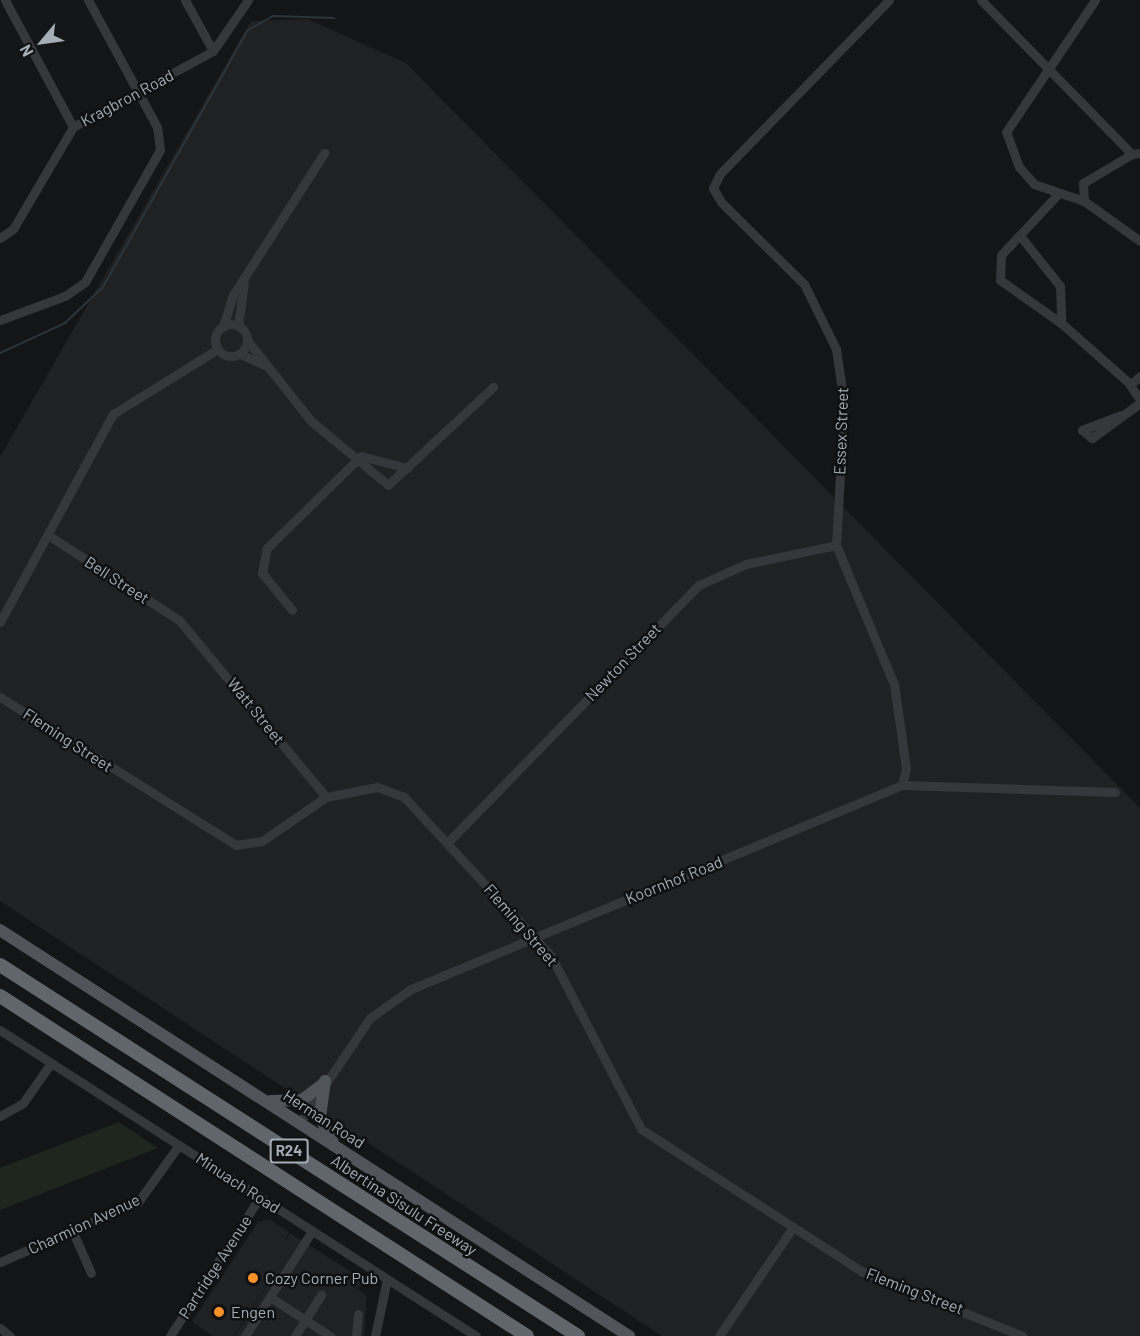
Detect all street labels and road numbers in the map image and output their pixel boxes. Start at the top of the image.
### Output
street label: Kragbron Road [77,65,177,131]
street label: Essex Street [830,387,852,475]
street label: Bell Street [81,552,153,608]
street label: Newton Street [581,619,665,705]
street label: Watt Street [223,674,289,748]
street label: Fleming Street [20,704,116,776]
street label: Koornhof Road [623,852,725,908]
street label: Fleming Street [480,880,562,970]
street label: Herman Road [280,1086,368,1152]
road number: R24 [270,1139,308,1163]
street label: Minuach Road [192,1149,284,1217]
street label: Albertina Sisulu Freeway [327,1151,481,1259]
street label: Charmion Avenue [25,1190,143,1258]
street label: Partridge Avenue [174,1212,256,1322]
street label: Fleming Street [864,1264,966,1318]

